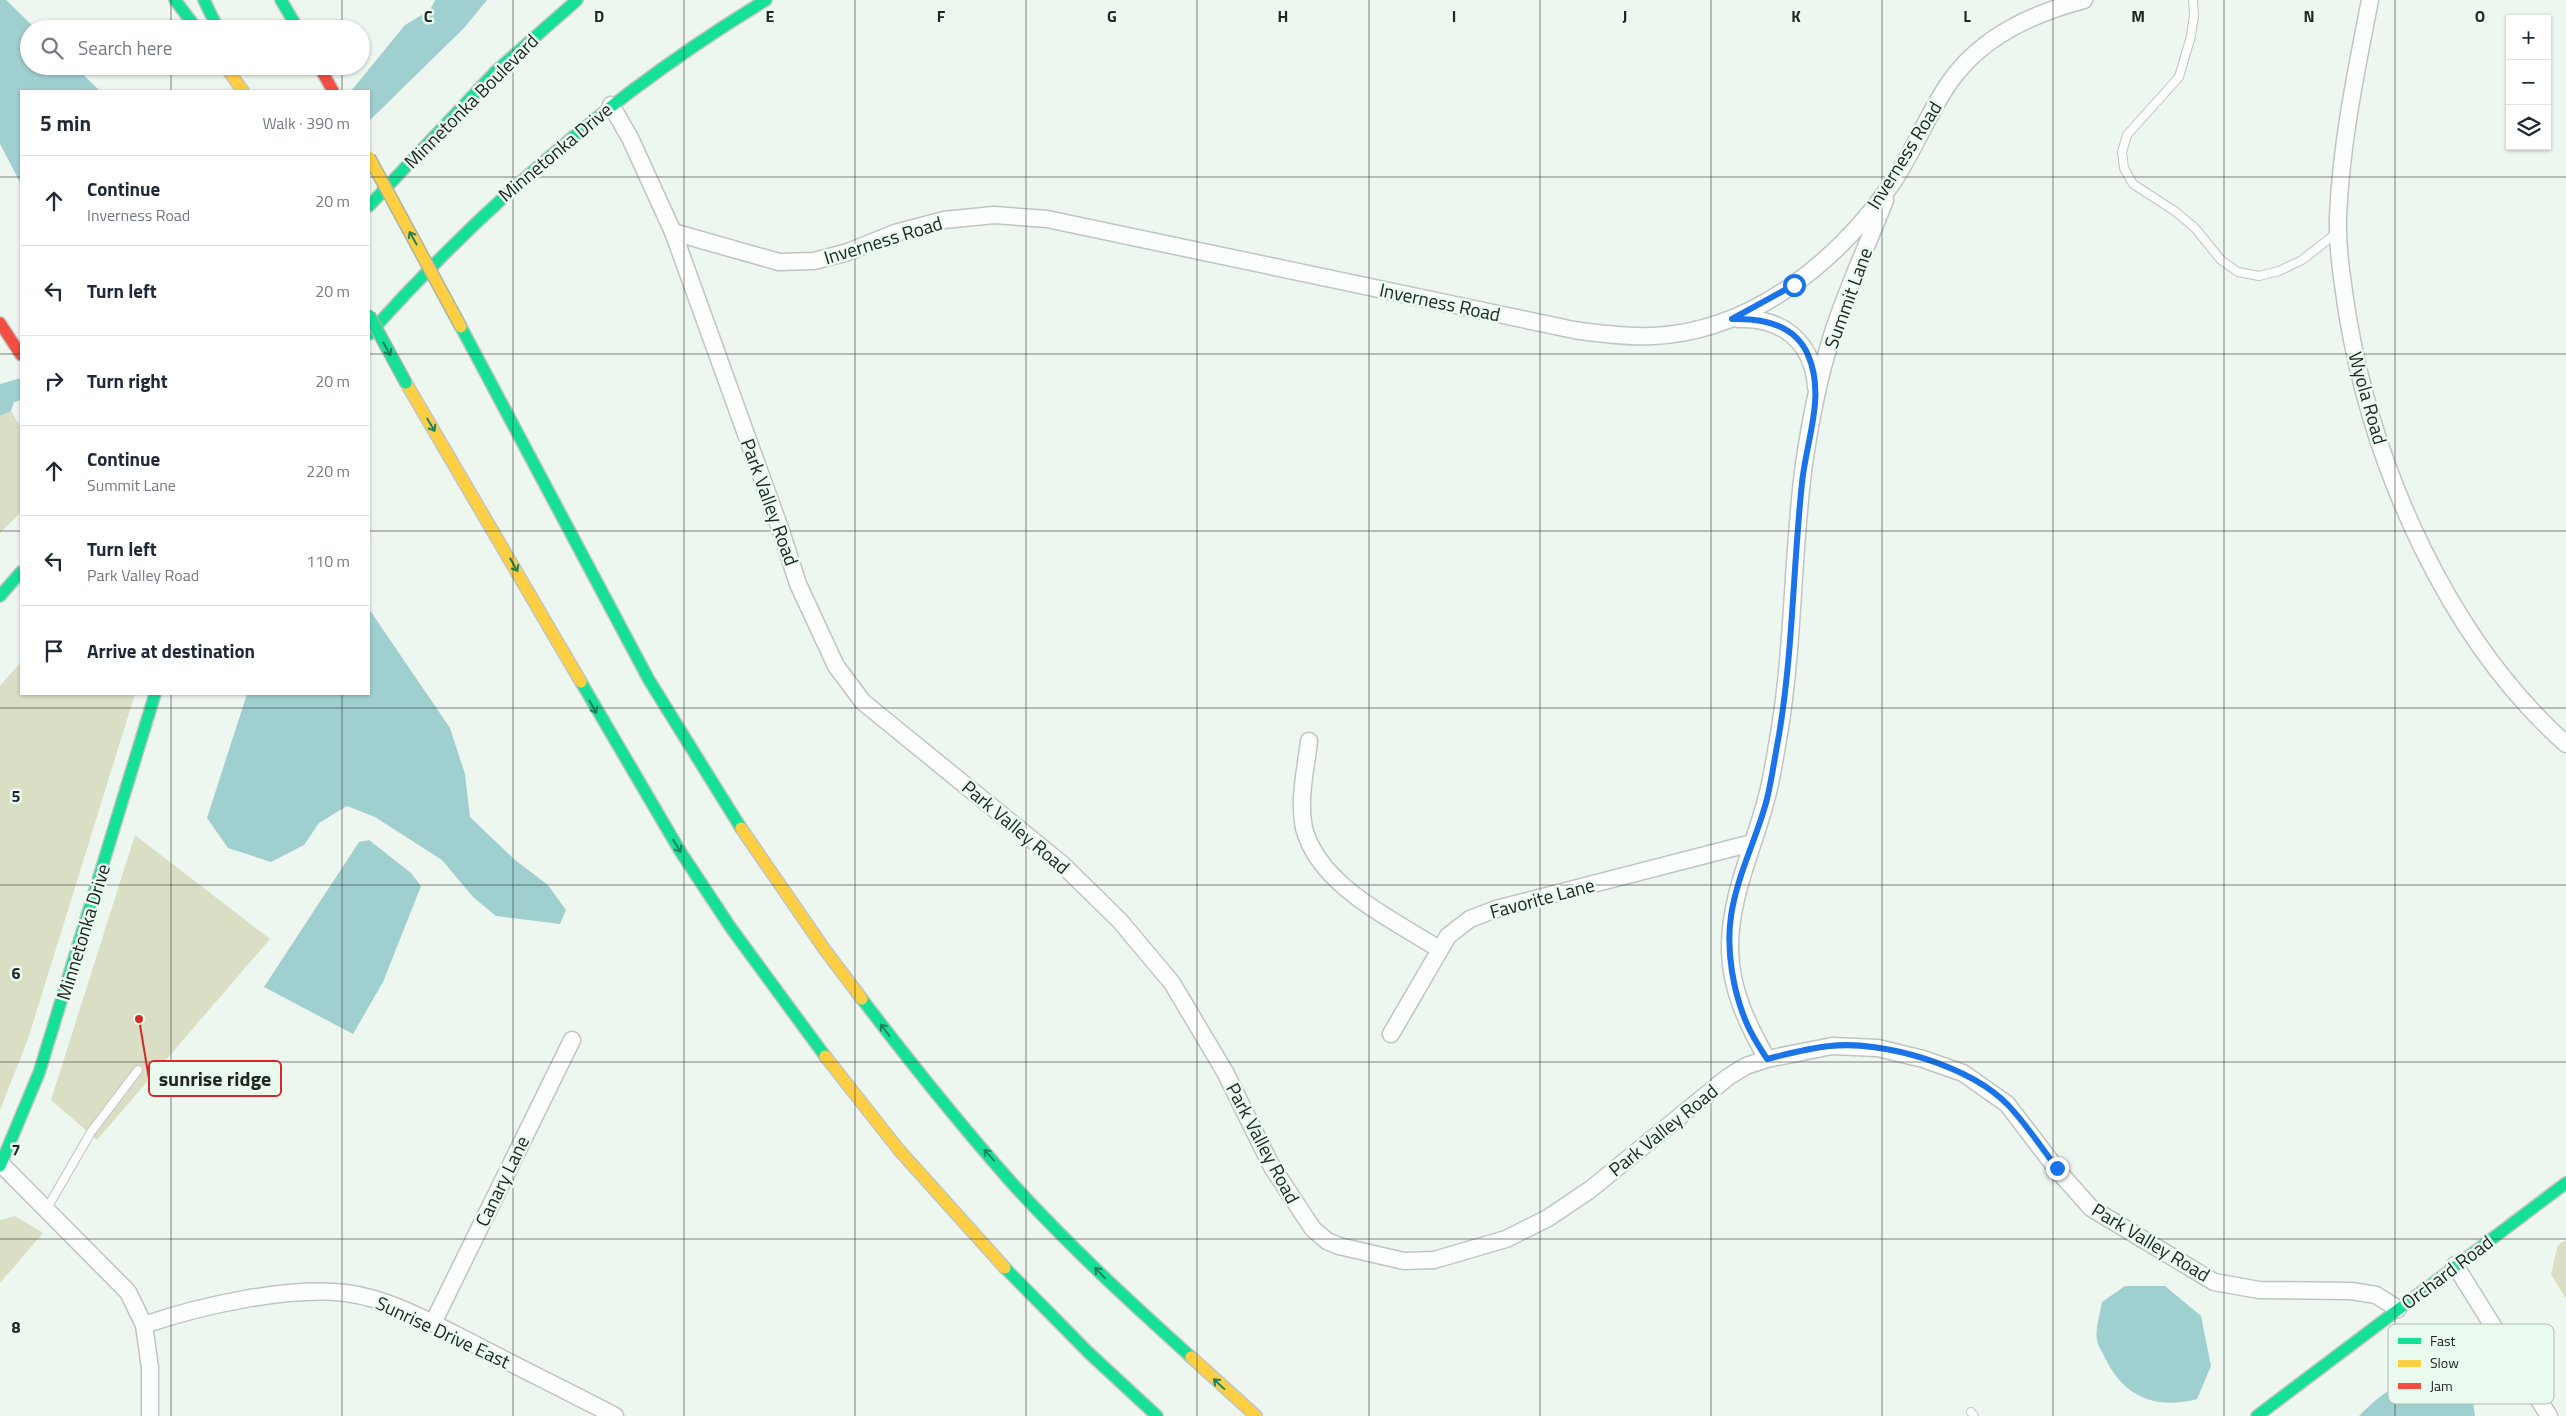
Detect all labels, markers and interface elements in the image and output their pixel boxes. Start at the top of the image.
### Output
text: C [424,4,433,28]
text: D [594,4,604,28]
text: E [766,4,775,28]
text: F [937,4,946,28]
text: G [1107,4,1117,28]
text: H [1278,4,1288,28]
text: I [1452,4,1456,28]
text: J [1623,4,1627,28]
text: K [1791,4,1801,28]
text: L [1963,4,1971,28]
text: M [2131,4,2145,28]
text: N [2303,4,2315,28]
text: O [2475,4,2485,28]
map controls [2506,15,2551,150]
button: + [2506,15,2551,60]
search box [20,20,370,75]
street label: Minnetonka Boulevard [397,27,545,175]
text: Search here [78,33,172,62]
icon: search [38,34,66,62]
button: − [2506,60,2551,105]
street label: Minnetonka Drive [491,95,618,208]
street label: Inverness Road [1859,95,1948,214]
button: layers [2506,105,2551,150]
text: 5 min [40,107,91,139]
text: Walk · 390 m [262,111,350,135]
text: Continue [87,174,160,203]
icon: ahead [40,187,68,215]
text: 20 m [315,189,350,213]
text: Inverness Road [87,203,190,227]
street label: Inverness Road [820,208,946,271]
one-way arrow [408,230,418,245]
street label: Summit Lane [1816,243,1879,352]
route start [1783,274,1806,297]
street label: Inverness Road [1377,275,1503,328]
text: Turn left [87,276,157,305]
icon: left [40,277,68,305]
text: 20 m [315,279,350,303]
one-way arrow [383,341,393,356]
street label: Wyola Road [2341,348,2396,448]
text: Turn right [87,366,168,395]
icon: right [40,367,68,395]
text: 20 m [315,369,350,393]
one-way arrow [427,418,437,432]
street label: Park Valley Road [734,434,807,569]
text: Continue [87,444,160,473]
icon: ahead [40,457,68,485]
text: 220 m [306,459,350,483]
text: Summit Lane [87,473,176,497]
text: Turn left [87,534,157,563]
icon: left [40,547,68,575]
text: 110 m [306,549,350,573]
one-way arrow [509,558,519,572]
text: Park Valley Road [87,563,199,587]
text: Arrive at destination [87,636,255,665]
icon: arrive [40,637,68,665]
one-way arrow [589,699,599,713]
street label: Park Valley Road [956,773,1077,881]
text: 5 [12,784,21,808]
one-way arrow [673,838,683,852]
street label: Minnetonka Drive [48,860,117,1004]
street label: Favorite Lane [1486,870,1597,925]
text: 6 [12,961,21,985]
one-way arrow [880,1024,891,1037]
callout: sunrise ridge [149,1061,281,1096]
text: sunrise ridge [159,1063,271,1094]
street label: Park Valley Road [1602,1076,1724,1183]
street label: Park Valley Road [1219,1077,1308,1208]
street label: Canary Lane [467,1130,536,1231]
text: 7 [12,1138,20,1162]
one-way arrow [983,1149,994,1162]
route end [2046,1157,2069,1180]
street label: Park Valley Road [2087,1195,2216,1288]
street label: Orchard Road [2395,1227,2499,1316]
one-way arrow [1094,1267,1106,1279]
street label: Sunrise Drive East [371,1288,515,1376]
text: 8 [12,1315,21,1339]
legend [2388,1324,2554,1404]
text: Fast [2430,1330,2455,1351]
text: Slow [2430,1352,2459,1373]
text: Jam [2430,1375,2453,1396]
one-way arrow [1212,1378,1225,1390]

